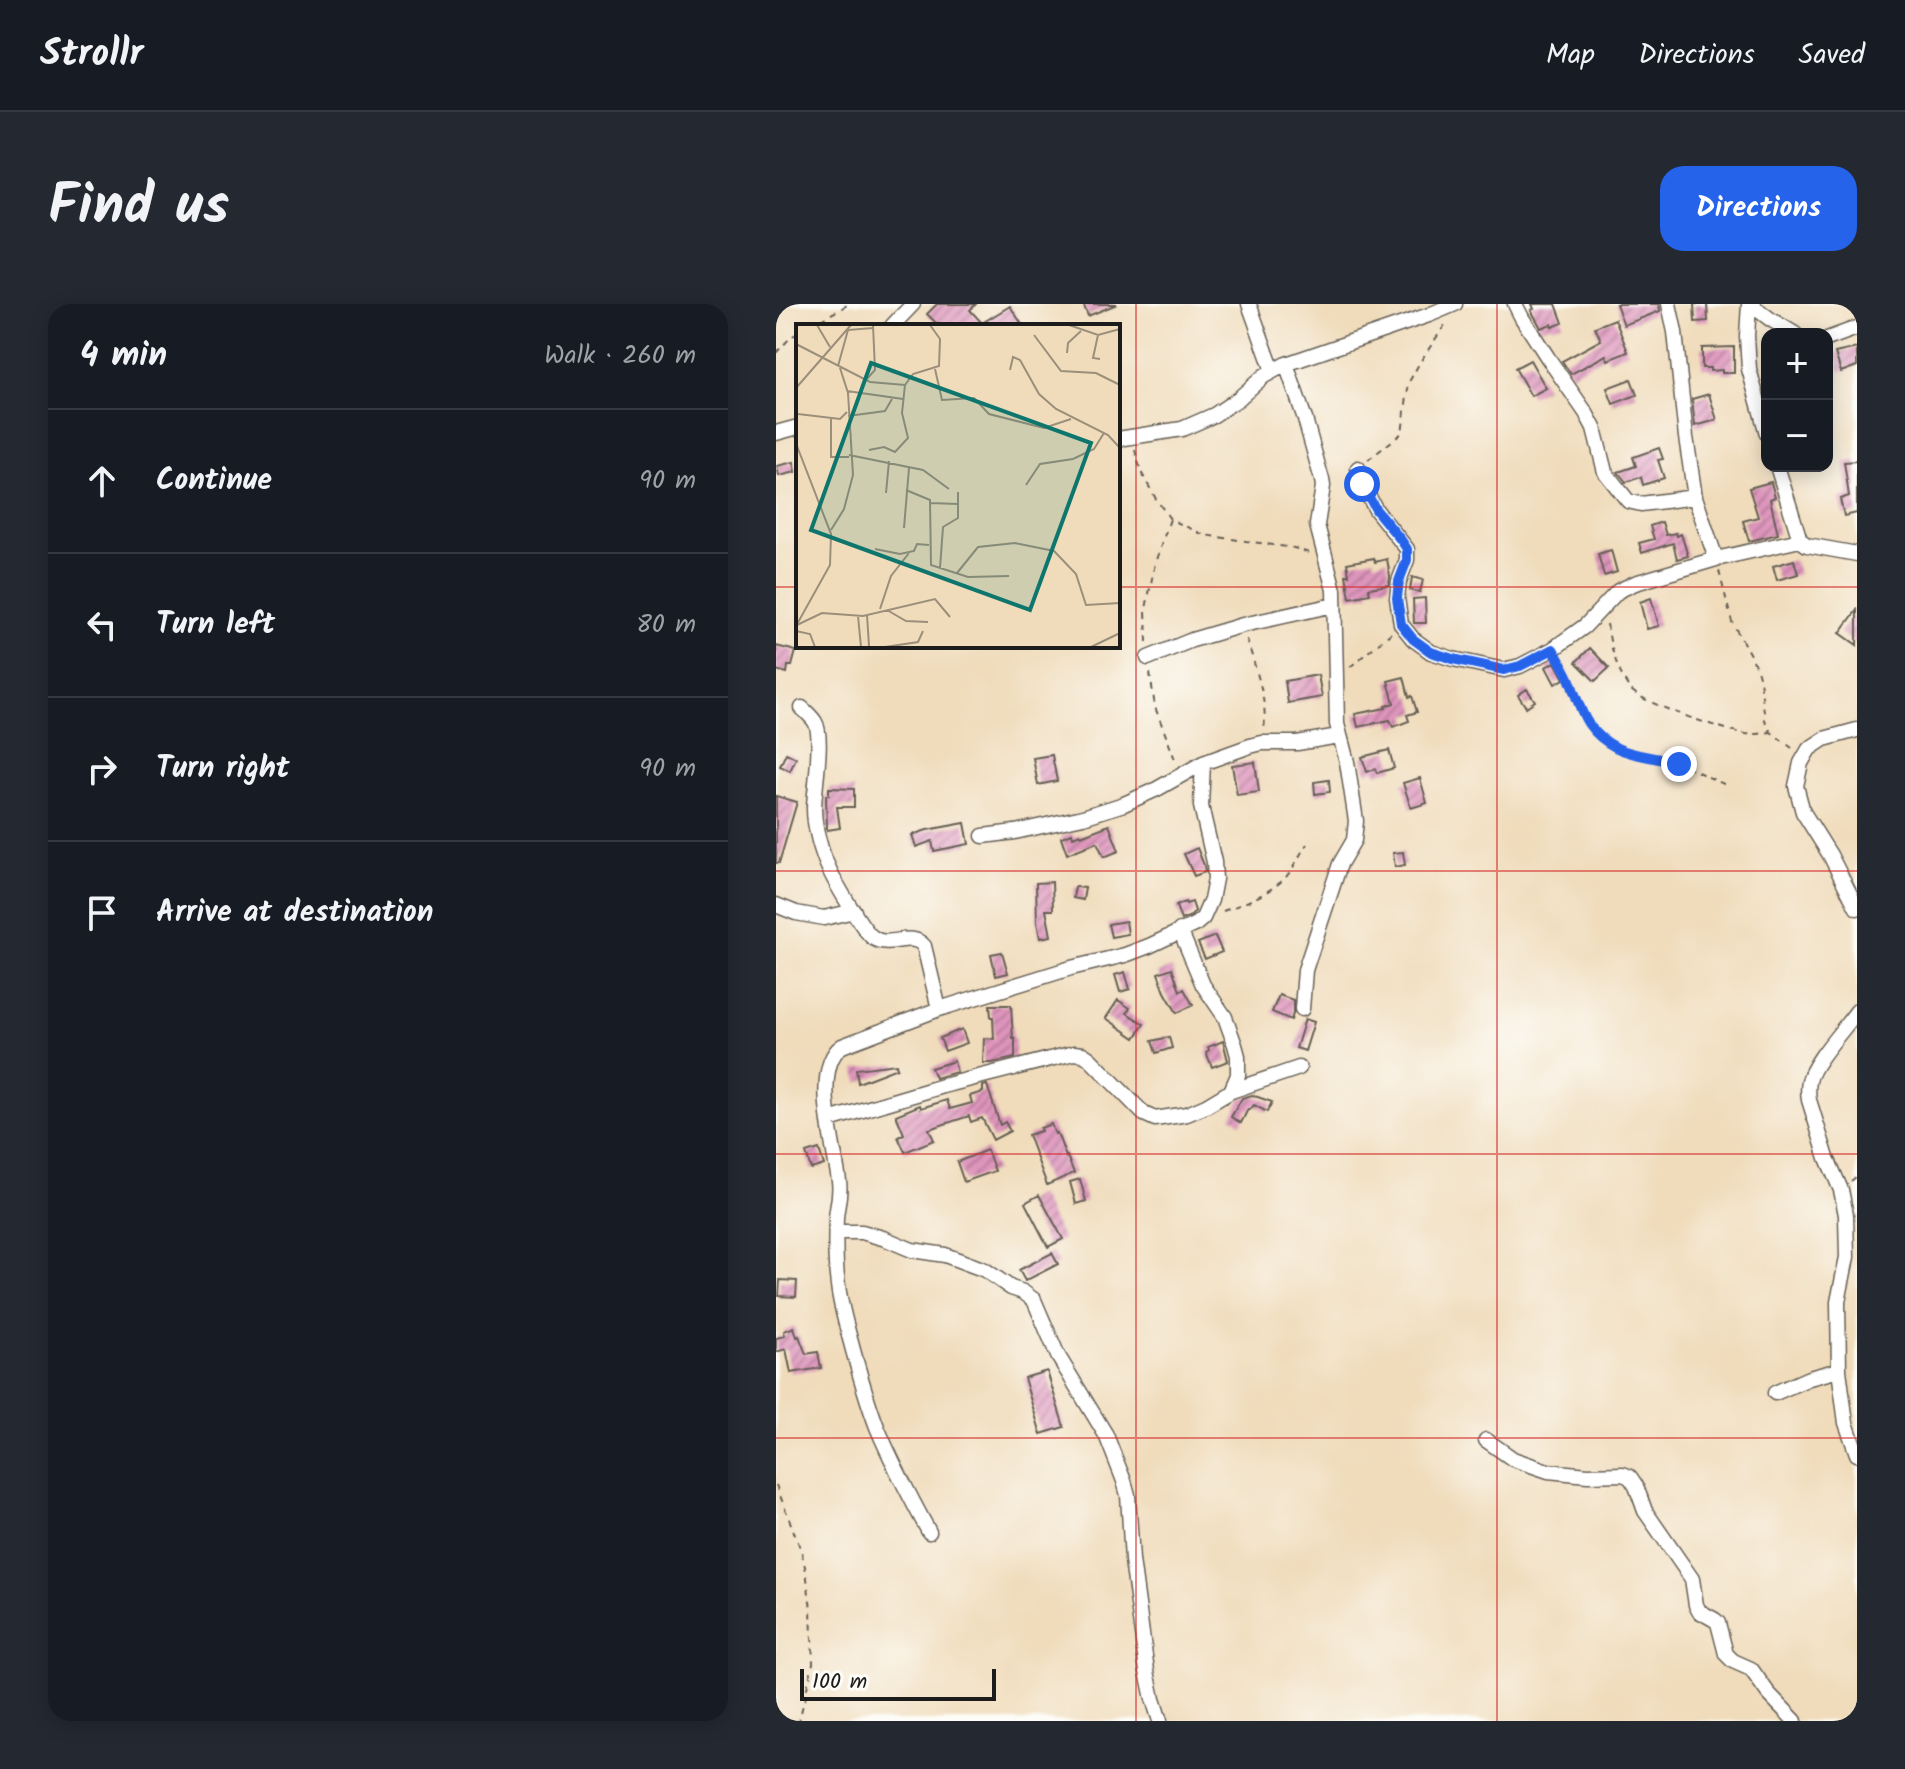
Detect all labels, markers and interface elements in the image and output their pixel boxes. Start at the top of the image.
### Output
text: Strollr [40,25,143,85]
text: Map [1546,33,1595,78]
text: Directions [1639,33,1755,78]
text: Saved [1799,33,1865,78]
text: Find us [48,163,229,253]
button: Directions [1660,166,1857,251]
inset map [796,324,1120,648]
map controls [1761,328,1833,472]
button: + [1761,328,1833,400]
text: 4 min [80,329,167,383]
text: Walk · 260 m [544,335,696,377]
button: − [1761,400,1833,472]
text: Continue [156,457,272,505]
icon: ahead [80,459,124,503]
text: 90 m [639,460,696,502]
route start [1344,466,1380,502]
text: Turn left [156,601,275,649]
icon: left [80,603,124,647]
text: 80 m [636,604,696,646]
text: Turn right [156,745,289,793]
route end [1661,746,1697,782]
icon: right [80,747,124,791]
text: 90 m [639,748,696,790]
text: Arrive at destination [156,889,433,937]
icon: arrive [80,891,124,935]
scale bar [800,1665,996,1701]
text: 100 m [812,1665,867,1700]

